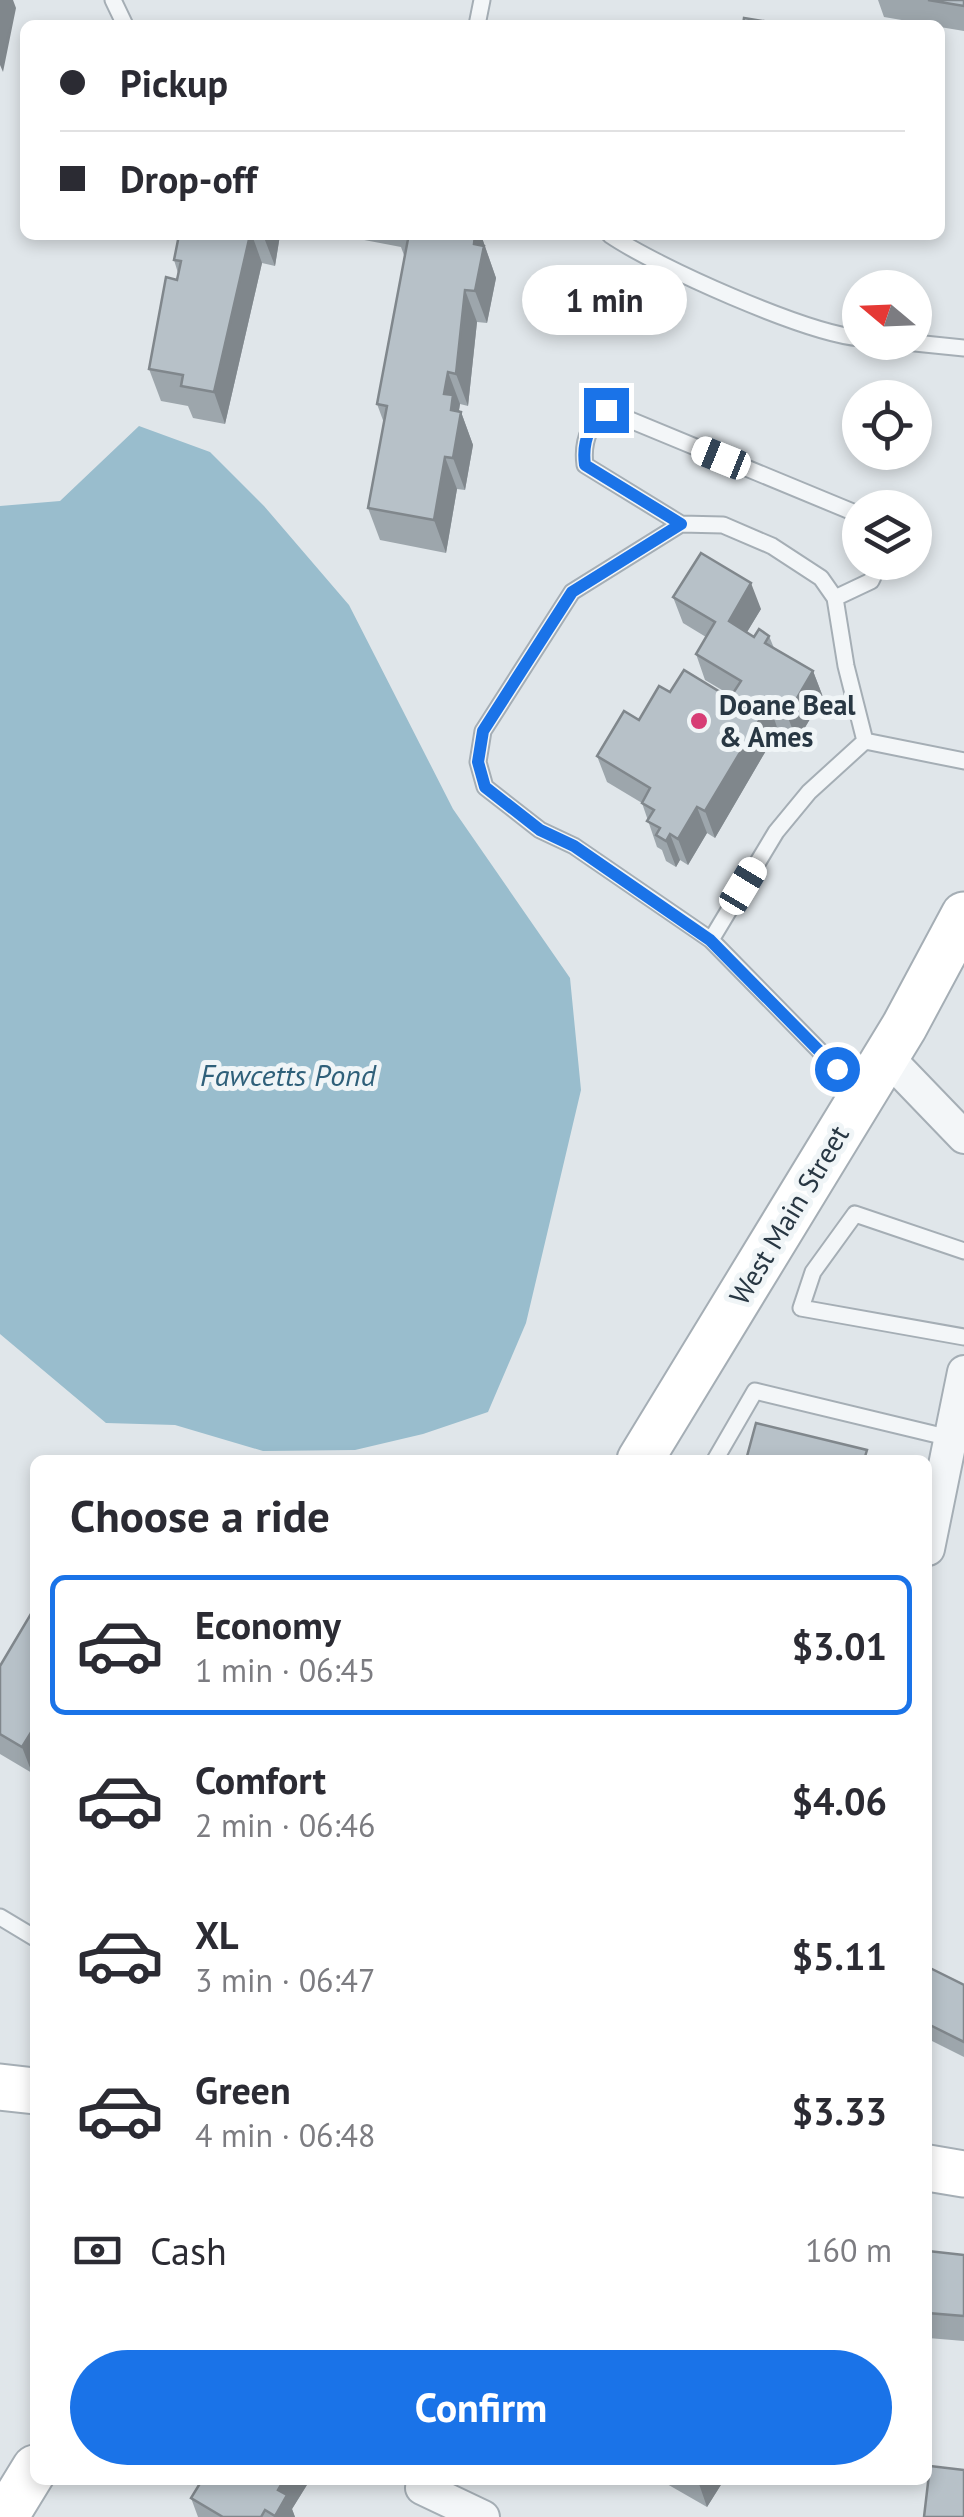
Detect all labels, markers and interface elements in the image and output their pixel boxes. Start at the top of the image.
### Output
text: Pickup [120,58,228,107]
text: Drop-off [120,154,257,203]
callout: 1 min [524,265,688,335]
north arrow [842,270,932,360]
map controls [842,270,932,580]
text: 1 min [565,279,644,321]
button: locate [842,380,932,470]
route end [584,388,629,433]
car [688,433,754,483]
button: layers [842,490,932,580]
place label: Doane Beal & Ames [719,686,856,755]
marker: Doane Beal & Ames [688,710,710,732]
car [715,853,771,919]
route start [815,1047,860,1092]
water label: Fawcetts Pond [200,1055,377,1094]
street label: West Main Street [720,1118,857,1311]
text: Choose a ride [70,1486,330,1544]
icon: car [75,1600,165,1690]
text: Economy [195,1600,341,1649]
text: $3.01 [791,1621,887,1670]
text: 1 min · 06:45 [195,1649,375,1691]
icon: car [75,1755,165,1845]
text: Comfort [195,1755,326,1804]
text: $4.06 [791,1776,887,1825]
text: 2 min · 06:46 [195,1804,375,1846]
icon: car [75,1910,165,2000]
text: XL [195,1910,239,1959]
text: $5.11 [791,1931,887,1980]
text: 3 min · 06:47 [195,1959,375,2001]
icon: car [75,2065,165,2155]
text: Green [195,2065,291,2114]
text: $3.33 [791,2086,887,2135]
text: 4 min · 06:48 [195,2114,375,2156]
icon: cash [70,2223,125,2278]
text: Cash [150,2226,227,2275]
text: 160 m [805,2229,892,2271]
button: Confirm [70,2350,892,2465]

